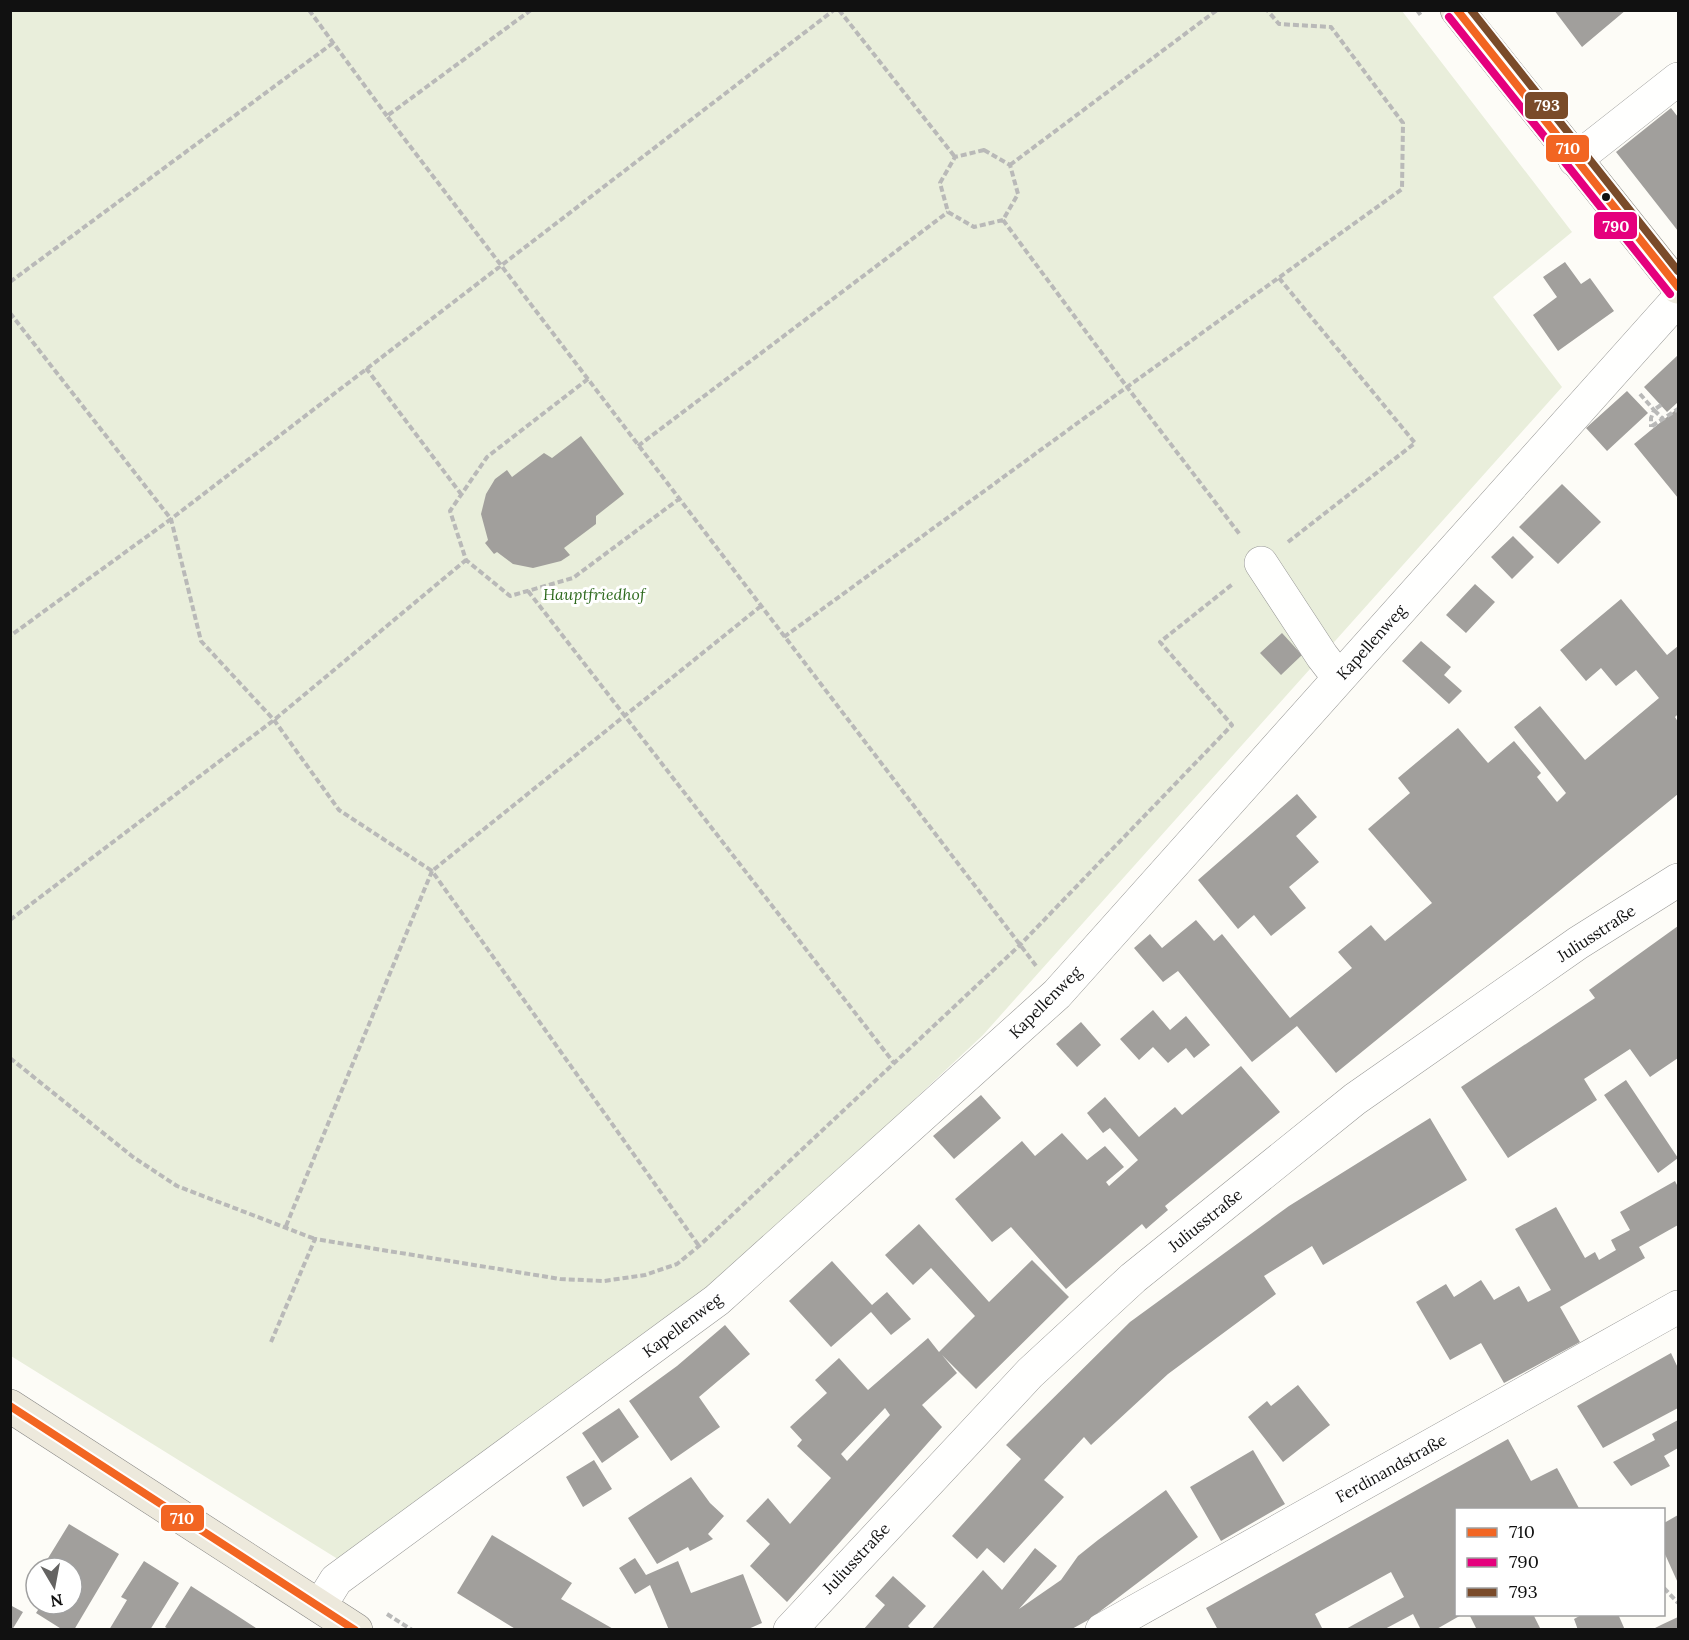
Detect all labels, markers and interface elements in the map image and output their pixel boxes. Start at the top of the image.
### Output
line badge: 793 [1524,91,1569,120]
text: 793 [1534,95,1560,115]
line badge: 710 [1545,134,1590,163]
text: 710 [1556,138,1580,158]
unlabelled marker [1600,191,1612,203]
line badge: 790 [1593,211,1638,240]
text: 790 [1603,216,1629,236]
park label: Hauptfriedhof [543,584,647,604]
street label: Kapellenweg [1332,599,1411,684]
street label: Juliusstraße [1552,900,1639,966]
street label: Kapellenweg [1005,961,1086,1042]
street label: Juliusstraße [1163,1184,1246,1257]
street label: Kapellenweg [638,1288,727,1361]
street label: Ferdinandstraße [1332,1429,1450,1507]
line badge: 710 [160,1504,205,1532]
text: 710 [170,1508,194,1528]
legend [1455,1508,1665,1616]
street label: Juliusstraße [817,1518,894,1598]
text: 710 [1509,1520,1535,1543]
text: 790 [1509,1550,1539,1573]
north arrow [24,1556,84,1616]
text: 793 [1509,1580,1538,1603]
text: N [49,1590,64,1612]

